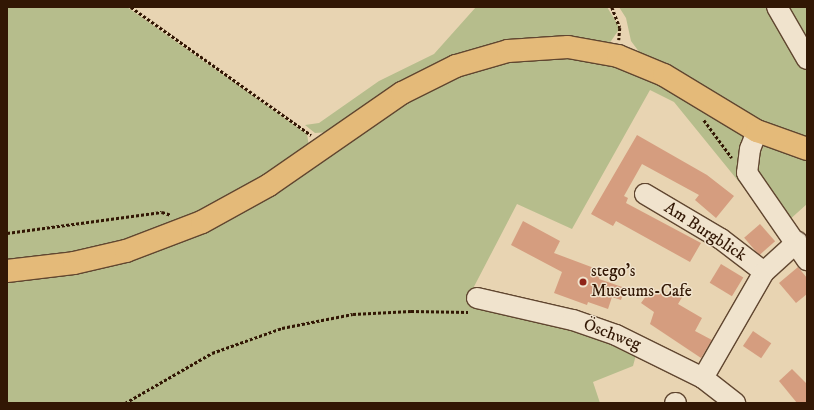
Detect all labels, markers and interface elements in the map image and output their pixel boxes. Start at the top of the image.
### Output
street label: Am Burgblick [660,198,750,266]
place label: stego's Museums-Cafe [591,262,692,302]
marker: stego's Museums-Cafe [578,277,588,287]
street label: Öschweg [580,315,644,355]

